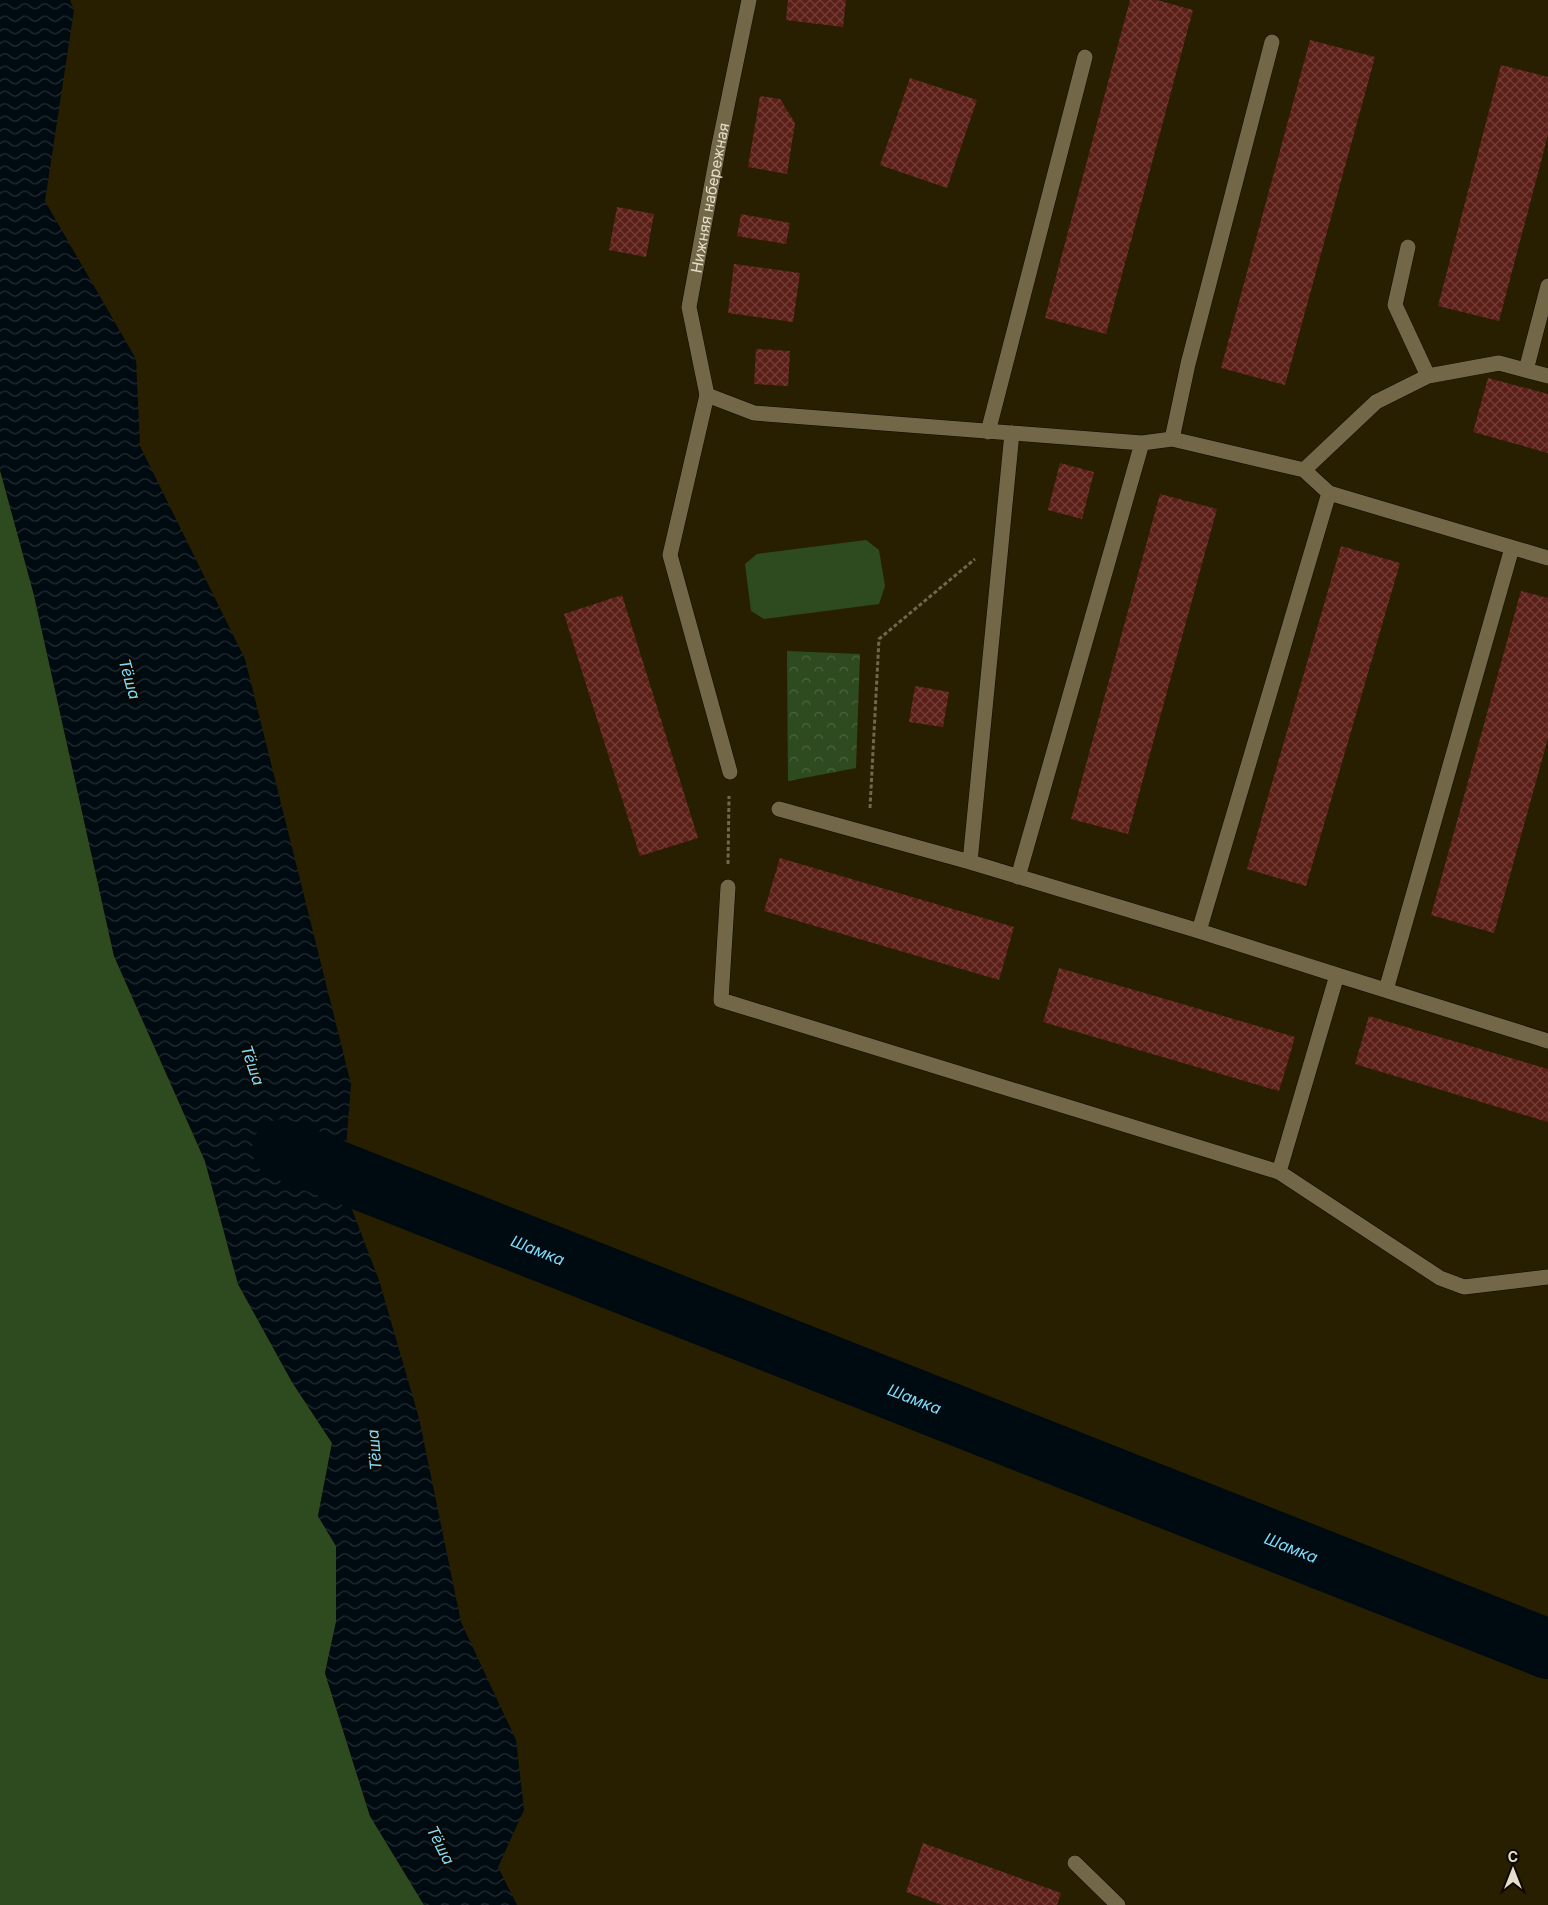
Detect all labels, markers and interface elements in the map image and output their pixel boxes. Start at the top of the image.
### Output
street label: Нижняя набережная [686,121,733,274]
water label: Тёша [115,656,145,702]
water label: Тёша [237,1042,269,1088]
water label: Шамка [508,1230,568,1270]
water label: Шамка [885,1379,944,1418]
water label: Тёша [362,1428,386,1471]
water label: Шамка [1261,1528,1321,1567]
water label: Тёша [423,1822,459,1868]
north arrow [1488,1845,1538,1895]
text: С [1508,1848,1518,1865]

